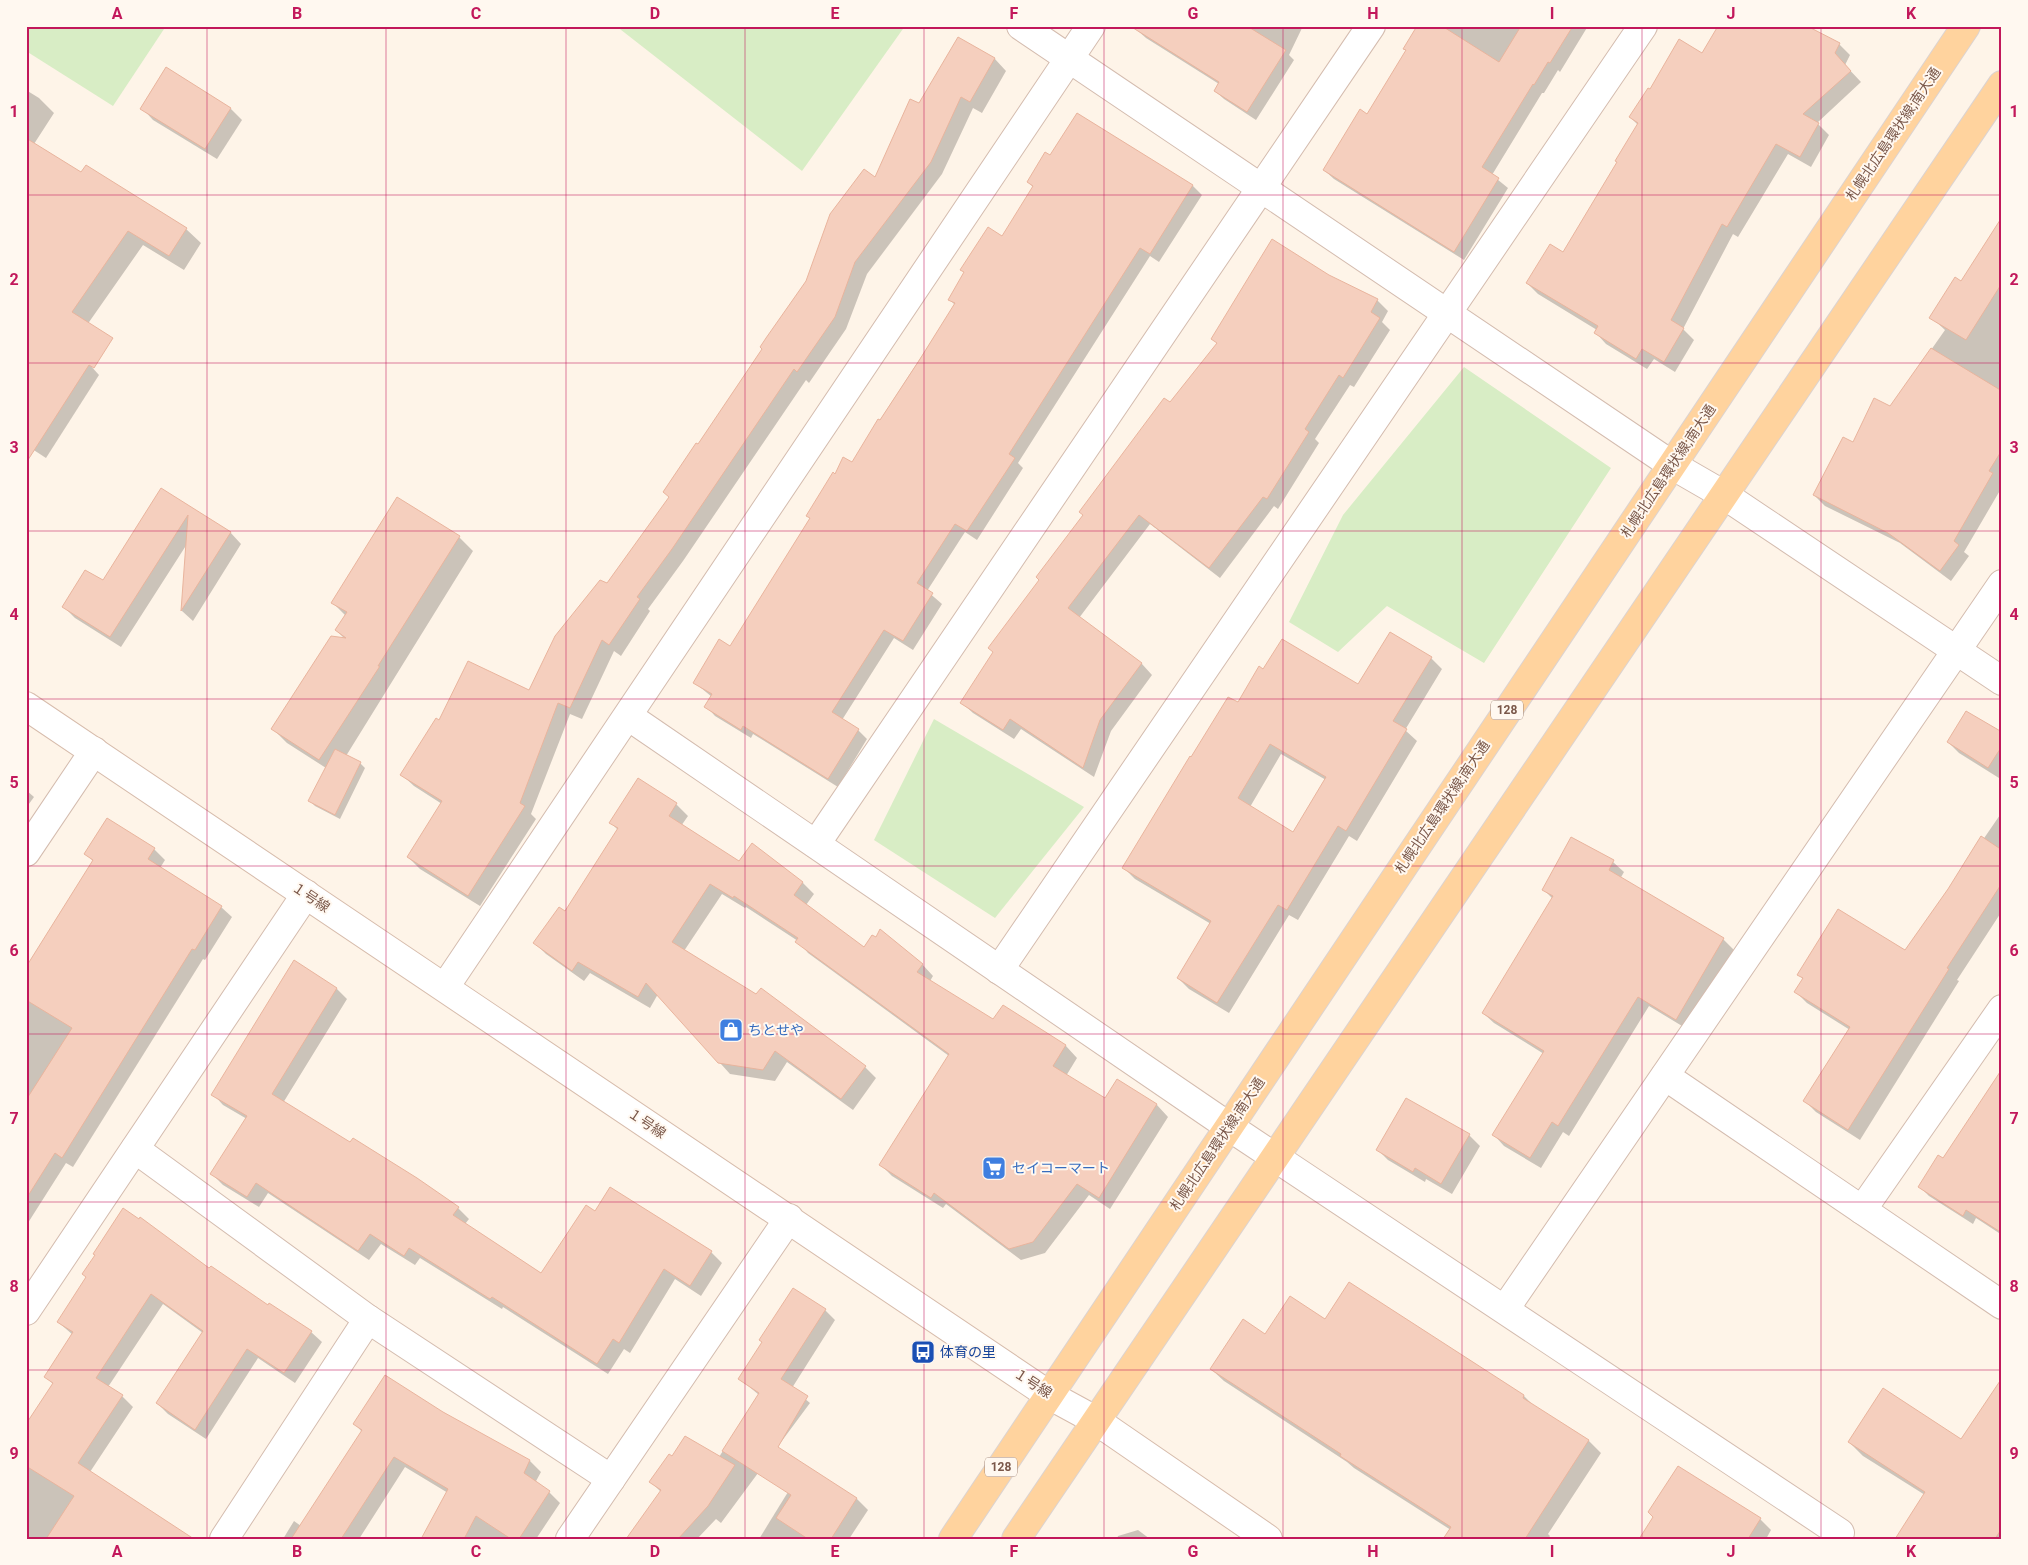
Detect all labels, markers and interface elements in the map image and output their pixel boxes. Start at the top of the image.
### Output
text: A [112,4,123,23]
text: B [292,4,302,23]
text: C [471,4,481,23]
text: D [650,4,660,23]
text: E [831,4,840,23]
text: F [1010,4,1019,23]
text: G [1188,4,1199,23]
text: H [1367,4,1379,23]
text: I [1550,4,1554,23]
text: J [1727,4,1735,23]
text: K [1906,4,1917,23]
street label: 札幌北広島環状線;南大通 [1842,64,1944,204]
text: 1 [9,102,19,121]
text: 1 [2009,102,2019,121]
text: 2 [9,270,19,289]
text: 2 [2009,270,2019,289]
street label: 札幌北広島環状線;南大通 [1617,401,1719,541]
text: 3 [9,438,19,457]
text: 3 [2009,438,2019,457]
text: 4 [9,605,19,624]
text: 4 [2009,605,2019,624]
road number: 128 [1491,700,1523,720]
street label: 札幌北広島環状線;南大通 [1391,737,1493,877]
text: 5 [9,773,19,792]
text: 5 [2009,773,2019,792]
street label: １号線 [289,879,333,915]
text: 6 [9,941,19,960]
text: 6 [2009,941,2019,960]
shop icon: ちとせや [718,1017,744,1043]
place label: ちとせや [748,1022,804,1038]
street label: 札幌北広島環状線;南大通 [1166,1074,1268,1214]
street label: １号線 [625,1105,669,1141]
text: 7 [9,1109,19,1128]
text: 7 [2009,1109,2019,1128]
supermarket icon: セイコーマート [981,1155,1007,1181]
place label: セイコーマート [1012,1160,1110,1176]
text: 8 [9,1277,19,1296]
text: 8 [2009,1277,2019,1296]
bus stop icon: 体育の里 [910,1339,936,1365]
place label: 体育の里 [940,1344,996,1360]
street label: １号線 [1011,1365,1055,1401]
text: 9 [9,1444,19,1463]
text: 9 [2009,1444,2019,1463]
road number: 128 [985,1458,1017,1476]
text: A [112,1542,123,1561]
text: B [292,1542,302,1561]
text: C [471,1542,481,1561]
text: D [650,1542,660,1561]
text: E [831,1542,840,1561]
text: F [1010,1542,1019,1561]
text: G [1188,1542,1199,1561]
text: H [1367,1542,1379,1561]
text: I [1550,1542,1554,1561]
text: J [1727,1542,1735,1561]
text: K [1906,1542,1917,1561]

